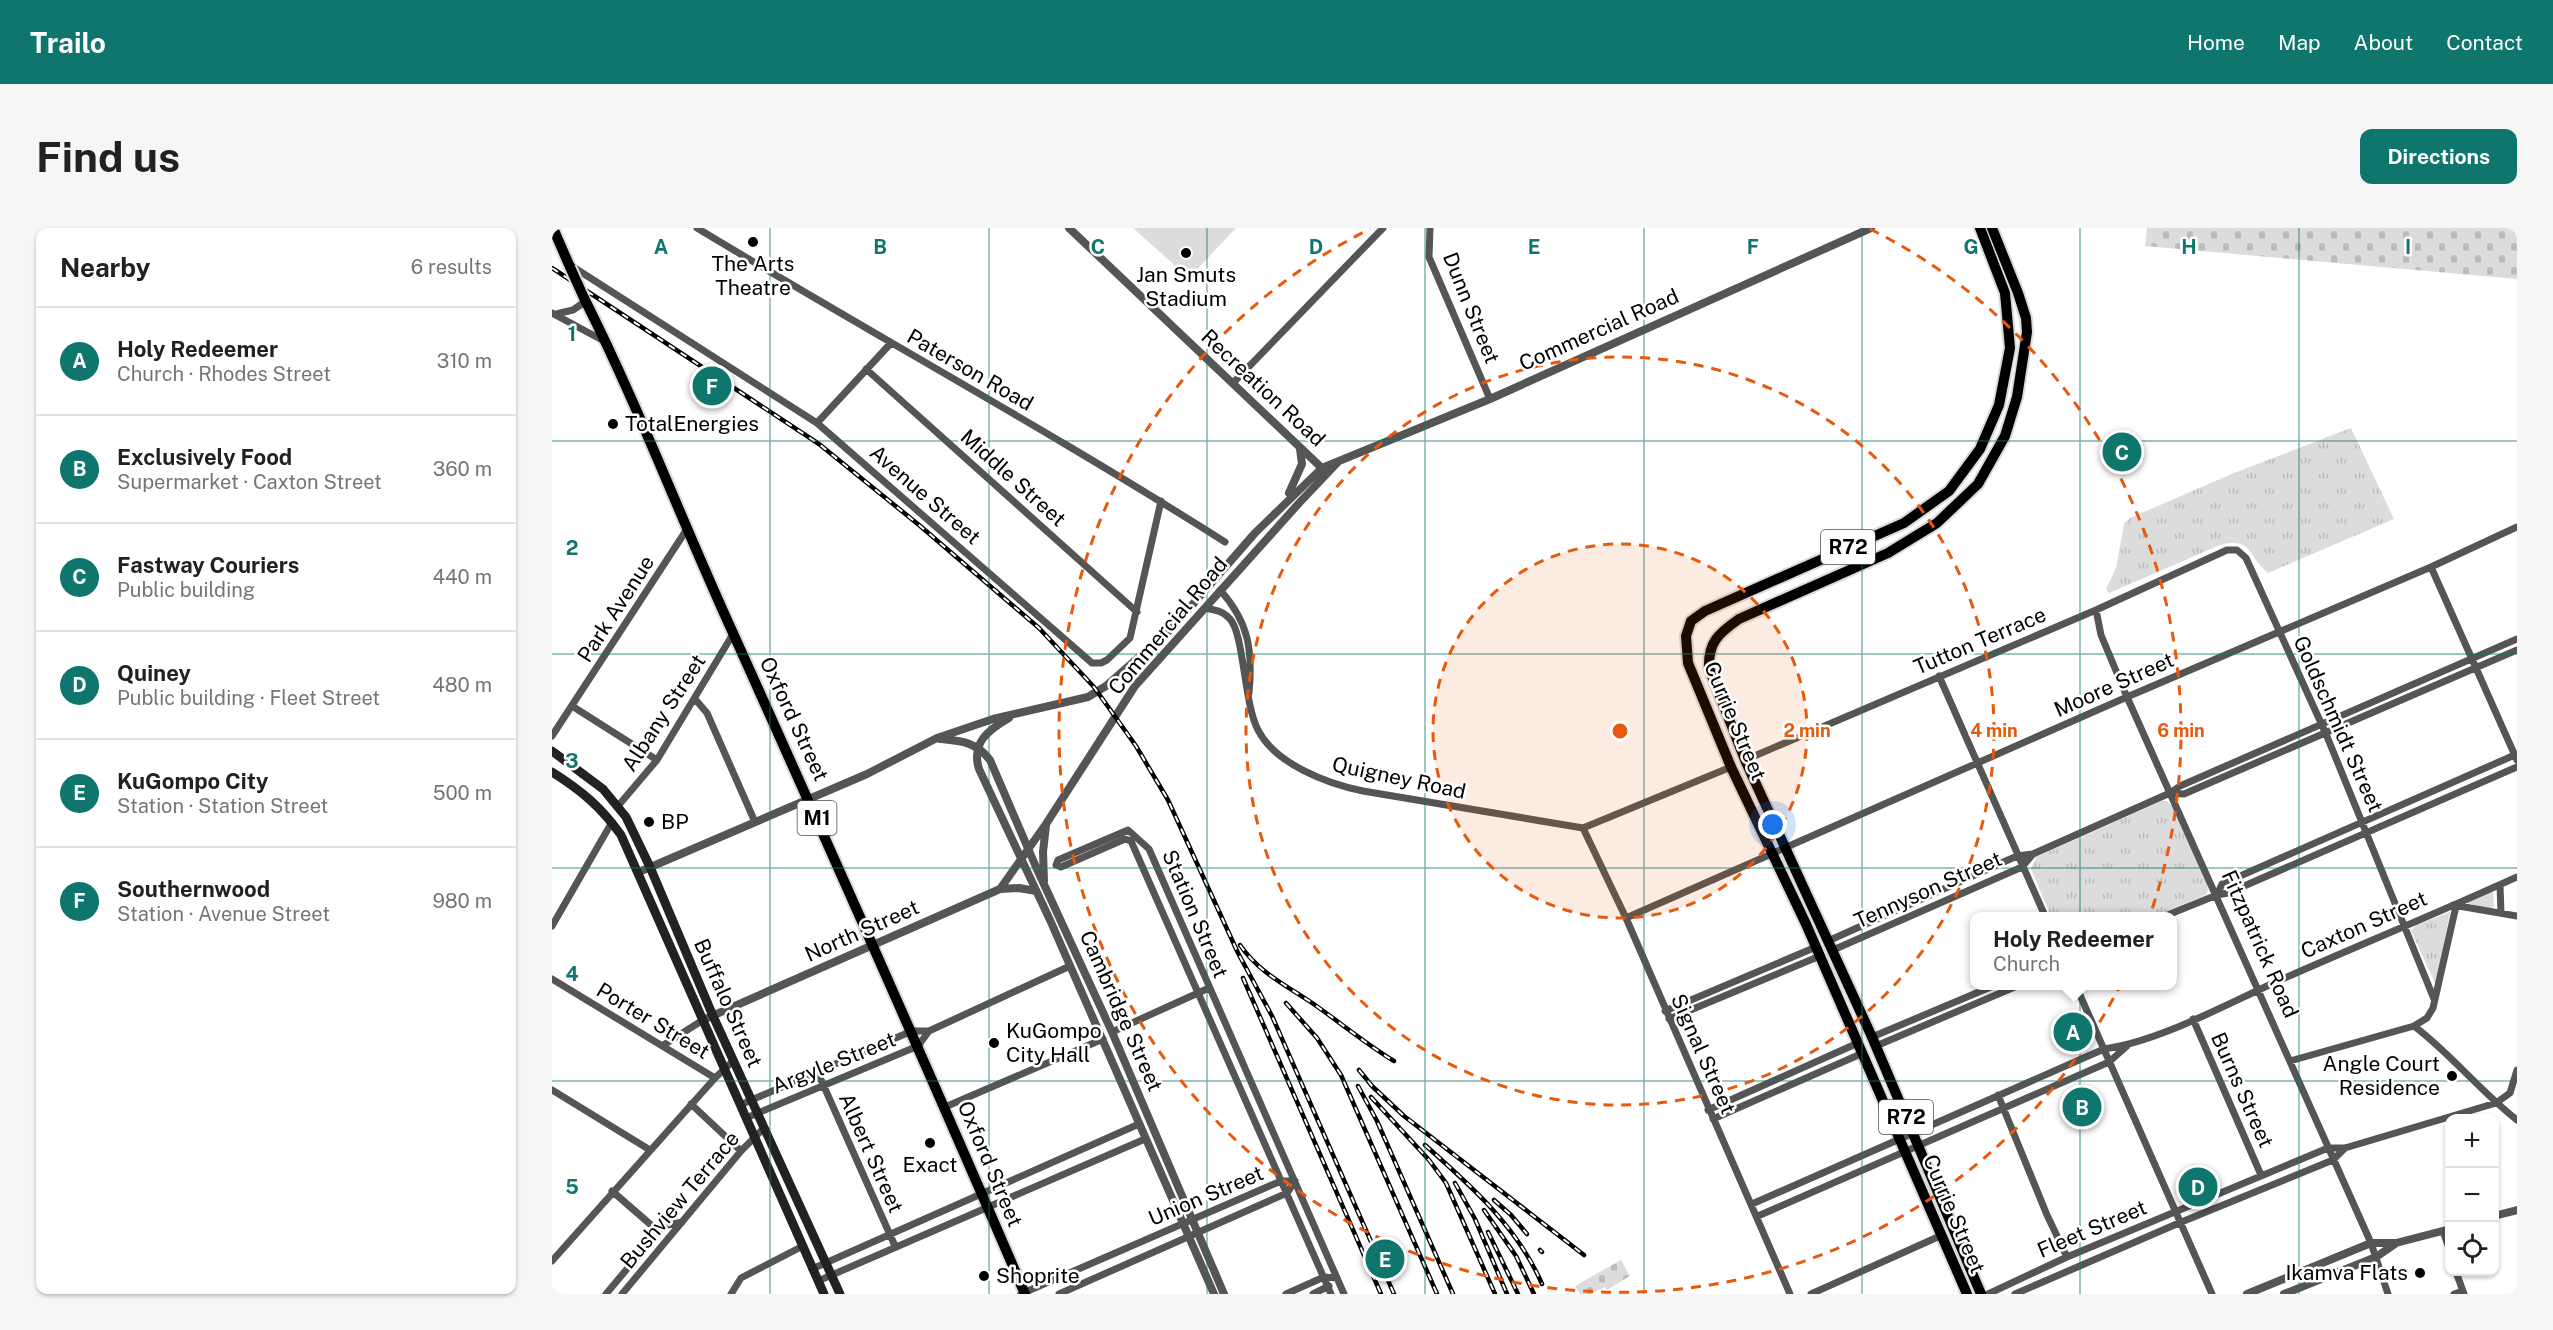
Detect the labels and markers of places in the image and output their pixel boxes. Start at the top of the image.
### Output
marker: The Arts Theatre [746,235,760,249]
marker: Jan Smuts Stadium [1179,246,1193,260]
place label: The Arts Theatre [711,251,795,300]
place label: Jan Smuts Stadium [1136,262,1236,311]
pin: F [692,364,732,408]
place label: TotalEnergies [625,411,759,436]
marker: TotalEnergies [606,417,620,431]
pin: C [2102,430,2142,474]
centre of rings [1610,721,1630,741]
place label: BP [661,809,689,834]
marker: BP [642,815,656,829]
pin: A [2054,1010,2092,1054]
place label: KuGompo City Hall [1006,1018,1102,1067]
marker: KuGompo City Hall [987,1036,1001,1050]
place label: Angle Court Residence [2323,1051,2440,1100]
marker: Angle Court Residence [2445,1069,2459,1083]
pin: B [2062,1084,2102,1130]
marker: Exact [923,1136,937,1150]
place label: Exact [903,1152,957,1177]
pin: D [2178,1164,2218,1210]
pin: E [1366,1236,1404,1282]
place label: Ikamva Flats [2285,1260,2408,1285]
place label: Shoprite [996,1263,1080,1288]
marker: Ikamva Flats [2413,1266,2427,1280]
marker: Shoprite [977,1269,991,1283]

